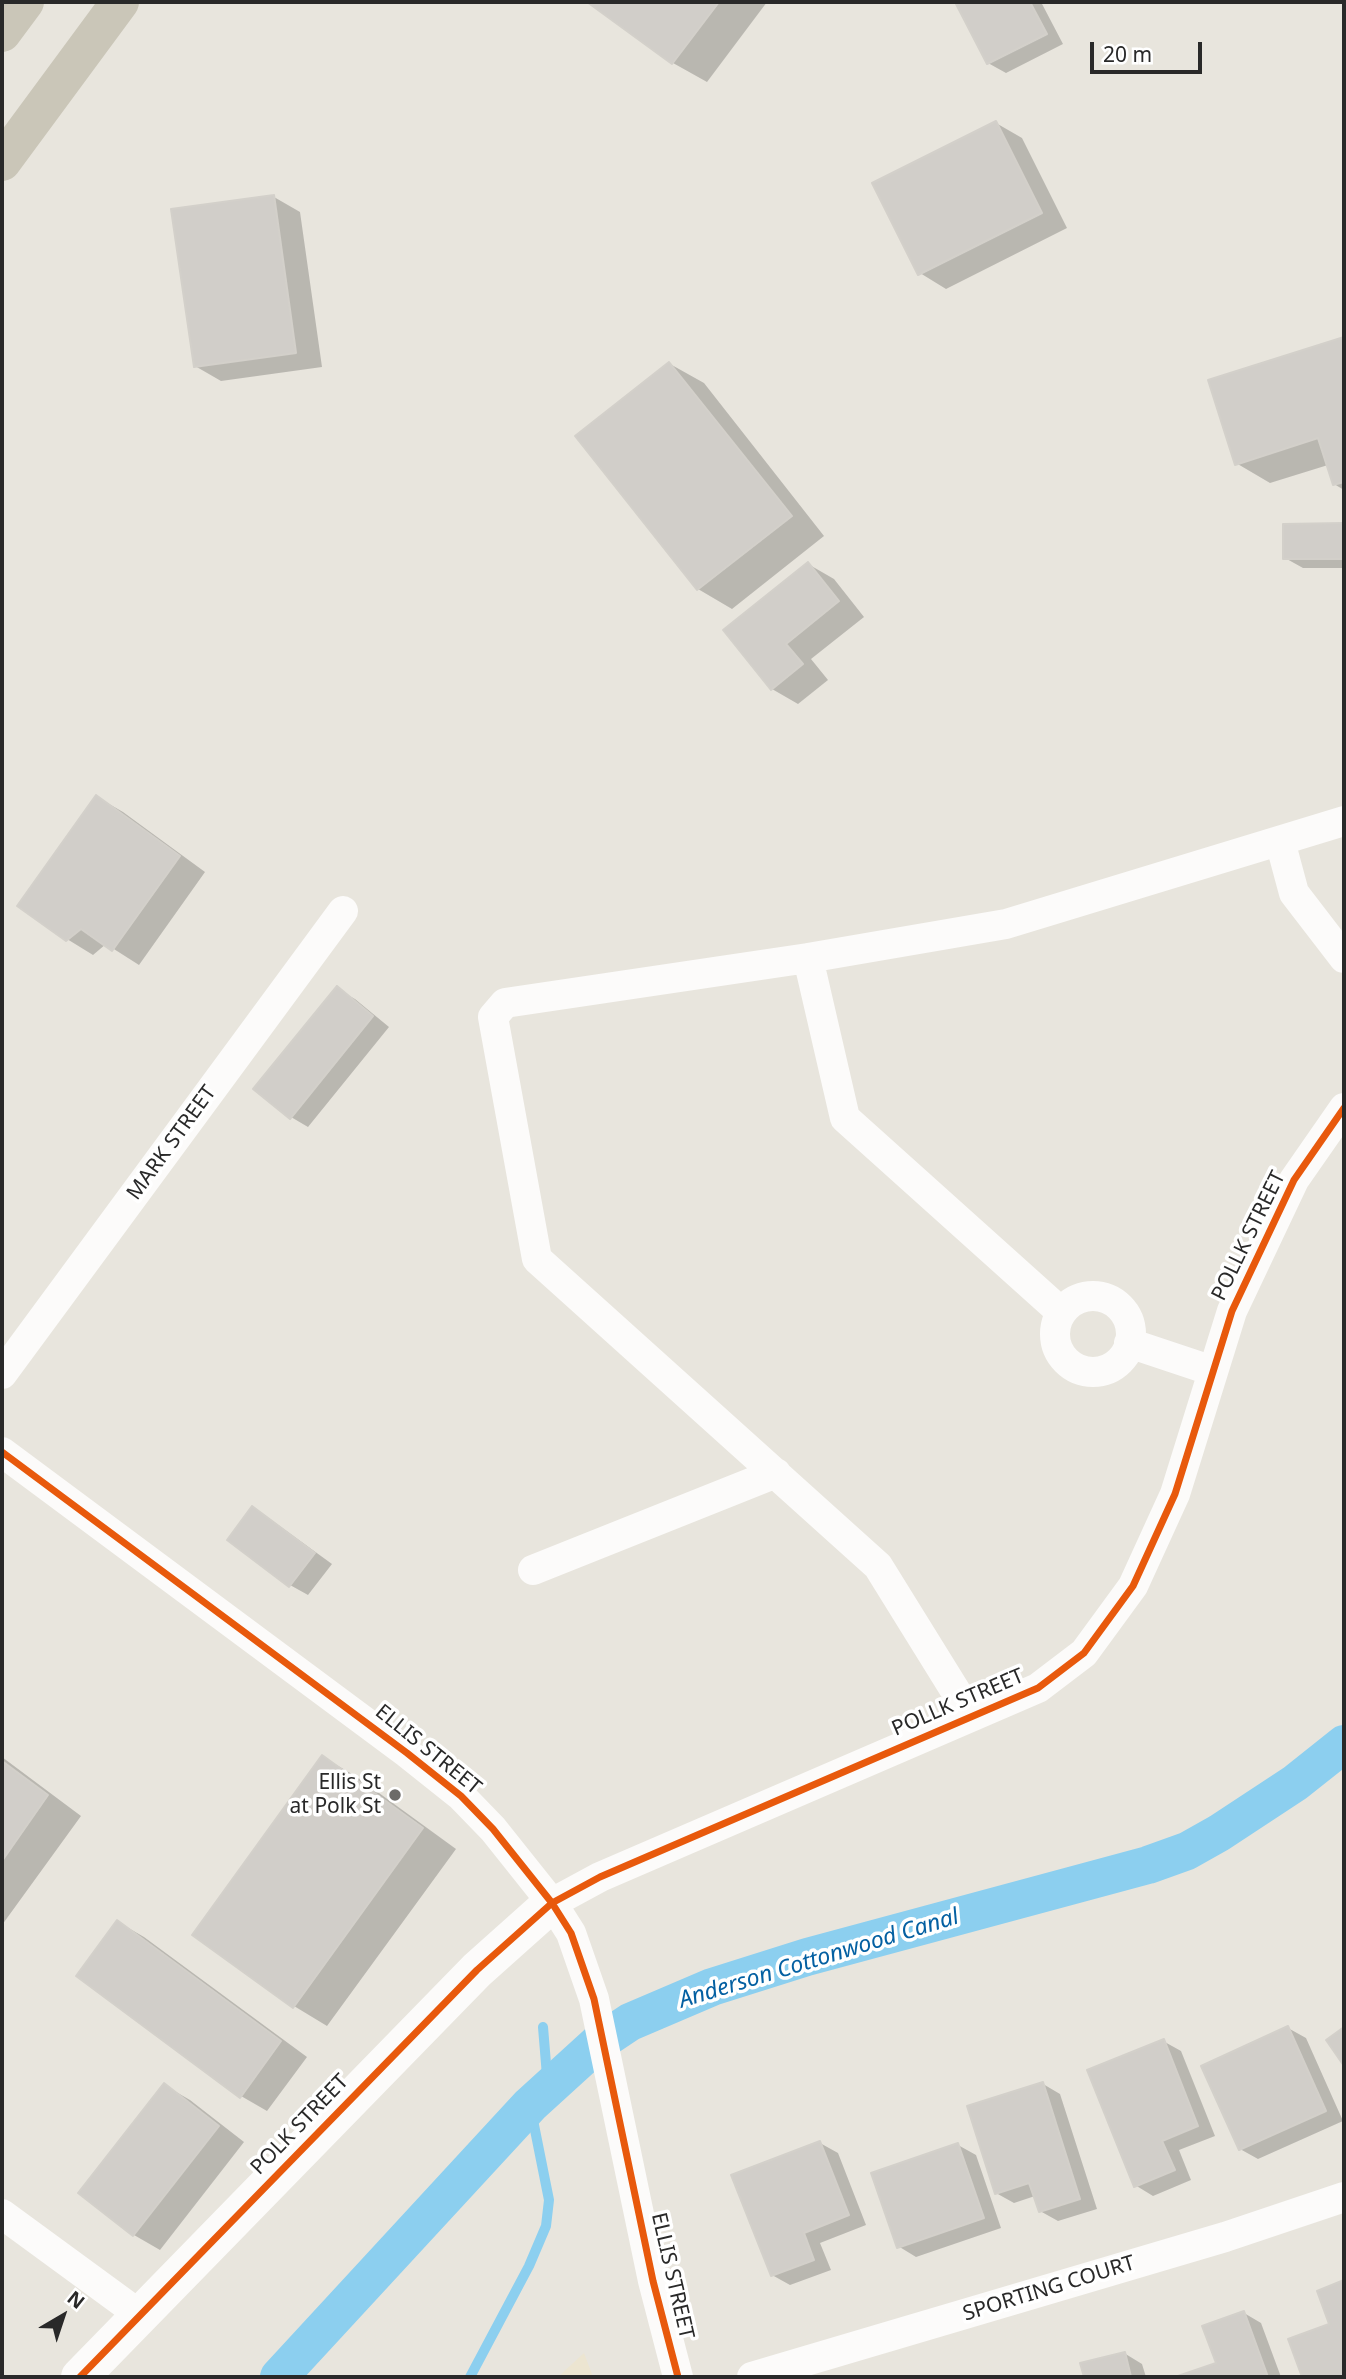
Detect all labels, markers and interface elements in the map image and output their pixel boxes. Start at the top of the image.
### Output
scale bar [1094,28,1206,72]
text: 20 m [1103,40,1152,68]
street label: MARK STREET [122,1081,222,1205]
street label: POLLK STREET [1207,1167,1291,1305]
street label: POLLK STREET [888,1664,1028,1742]
street label: ELLIS STREET [370,1700,486,1800]
place label: Ellis St at Polk St [290,1770,381,1820]
marker: Ellis St at Polk St [387,1787,403,1803]
water label: Anderson Cottonwood Canal [676,1903,962,2015]
street label: POLK STREET [246,2070,354,2180]
street label: ELLIS STREET [645,2210,699,2342]
street label: SPORTING COURT [960,2251,1138,2327]
north arrow [28,2281,98,2351]
text: N [62,2285,90,2315]

